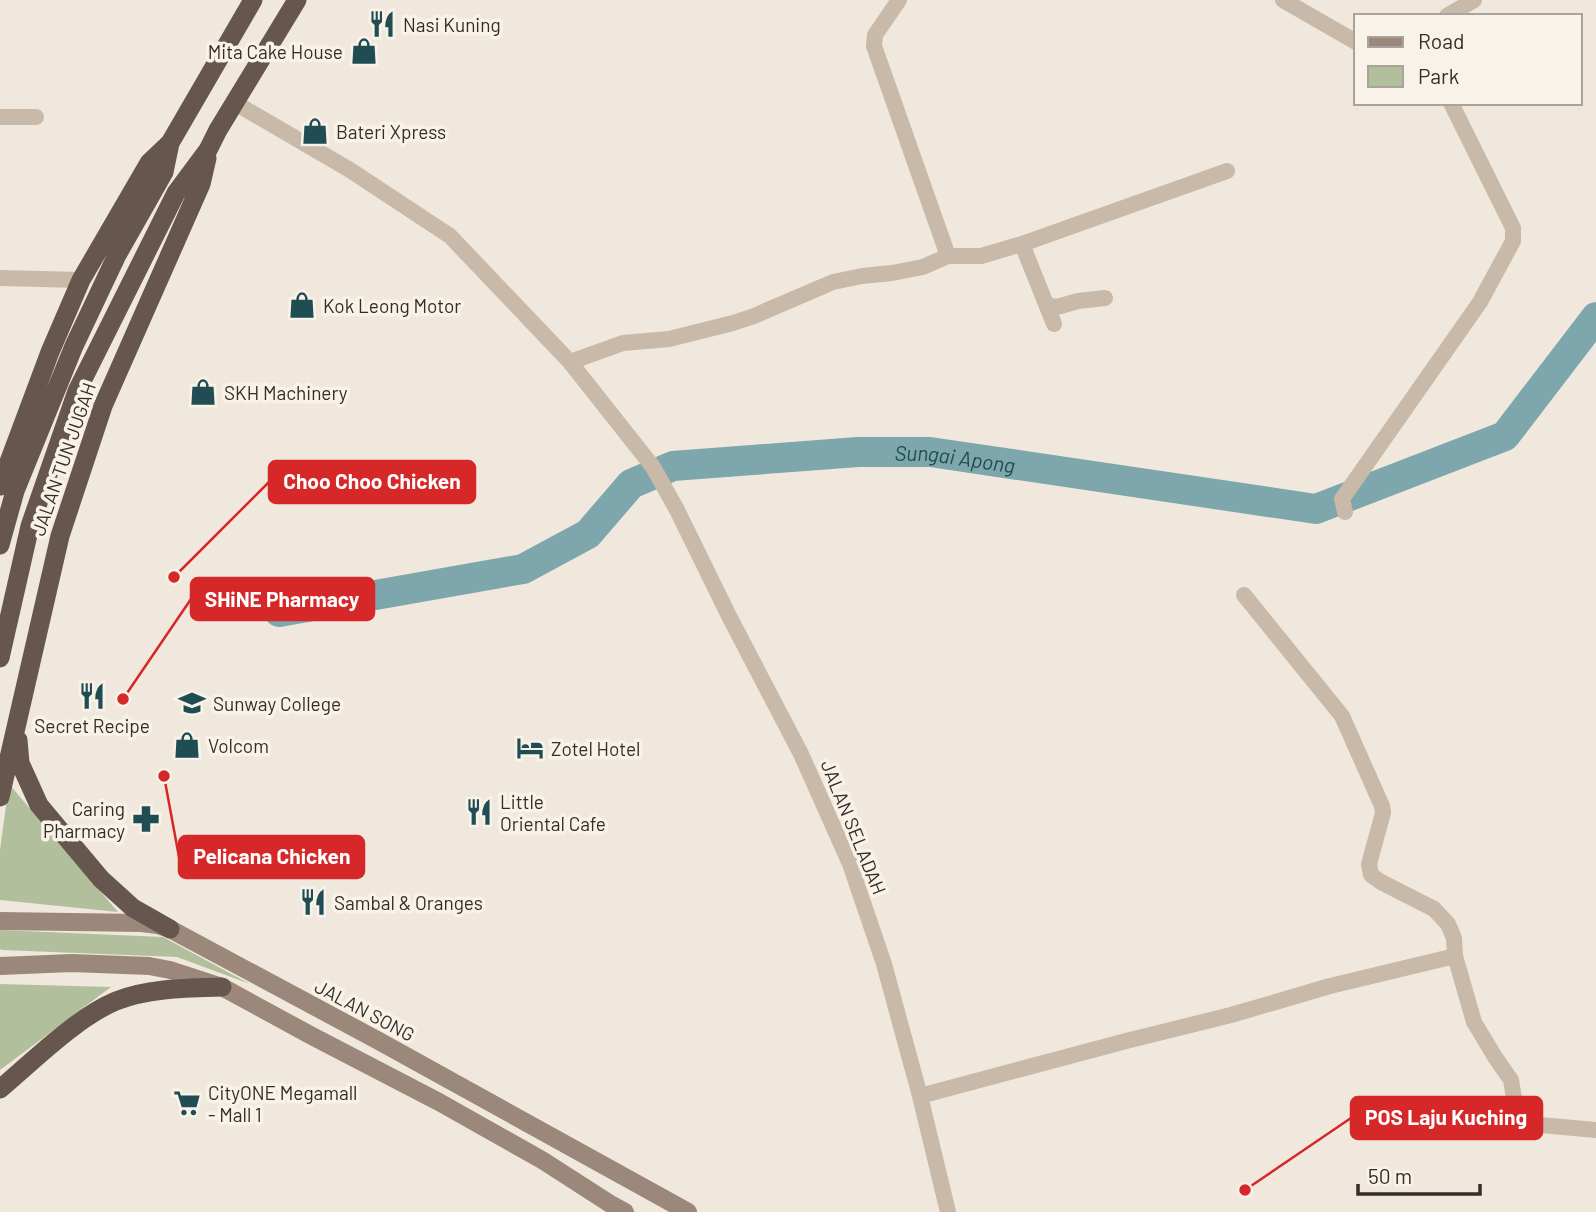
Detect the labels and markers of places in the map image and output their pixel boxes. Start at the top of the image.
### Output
restaurant icon: Nasi Kuning [367,9,397,39]
place label: Nasi Kuning [403,13,501,36]
shop icon: Mita Cake House [349,36,379,66]
place label: Mita Cake House [208,40,343,63]
shop icon: Bateri Xpress [300,116,330,146]
place label: Bateri Xpress [336,120,446,143]
shop icon: Kok Leong Motor [287,290,317,320]
place label: Kok Leong Motor [323,294,461,317]
shop icon: SKH Machinery [188,377,218,407]
place label: SKH Machinery [224,381,348,404]
callout: Choo Choo Chicken [269,461,475,503]
callout: SHiNE Pharmacy [191,578,374,620]
restaurant icon: Secret Recipe [77,681,107,711]
school or university icon: Sunway College [177,688,207,718]
place label: Sunway College [213,692,341,715]
place label: Secret Recipe [34,714,150,737]
shop icon: Volcom [172,730,202,760]
hotel icon: Zotel Hotel [515,733,545,763]
place label: Volcom [208,734,269,757]
place label: Zotel Hotel [551,737,640,760]
place label: Little Oriental Cafe [500,790,606,835]
place label: Caring Pharmacy [43,797,125,842]
restaurant icon: Little Oriental Cafe [464,797,494,827]
pharmacy icon: Caring Pharmacy [131,804,161,834]
callout: Pelicana Chicken [179,836,364,878]
restaurant icon: Sambal & Oranges [298,887,328,917]
place label: Sambal & Oranges [334,891,483,914]
place label: CityONE Megamall - Mall 1 [208,1081,358,1126]
supermarket icon: CityONE Megamall - Mall 1 [172,1088,202,1118]
callout: POS Laju Kuching [1351,1097,1542,1139]

